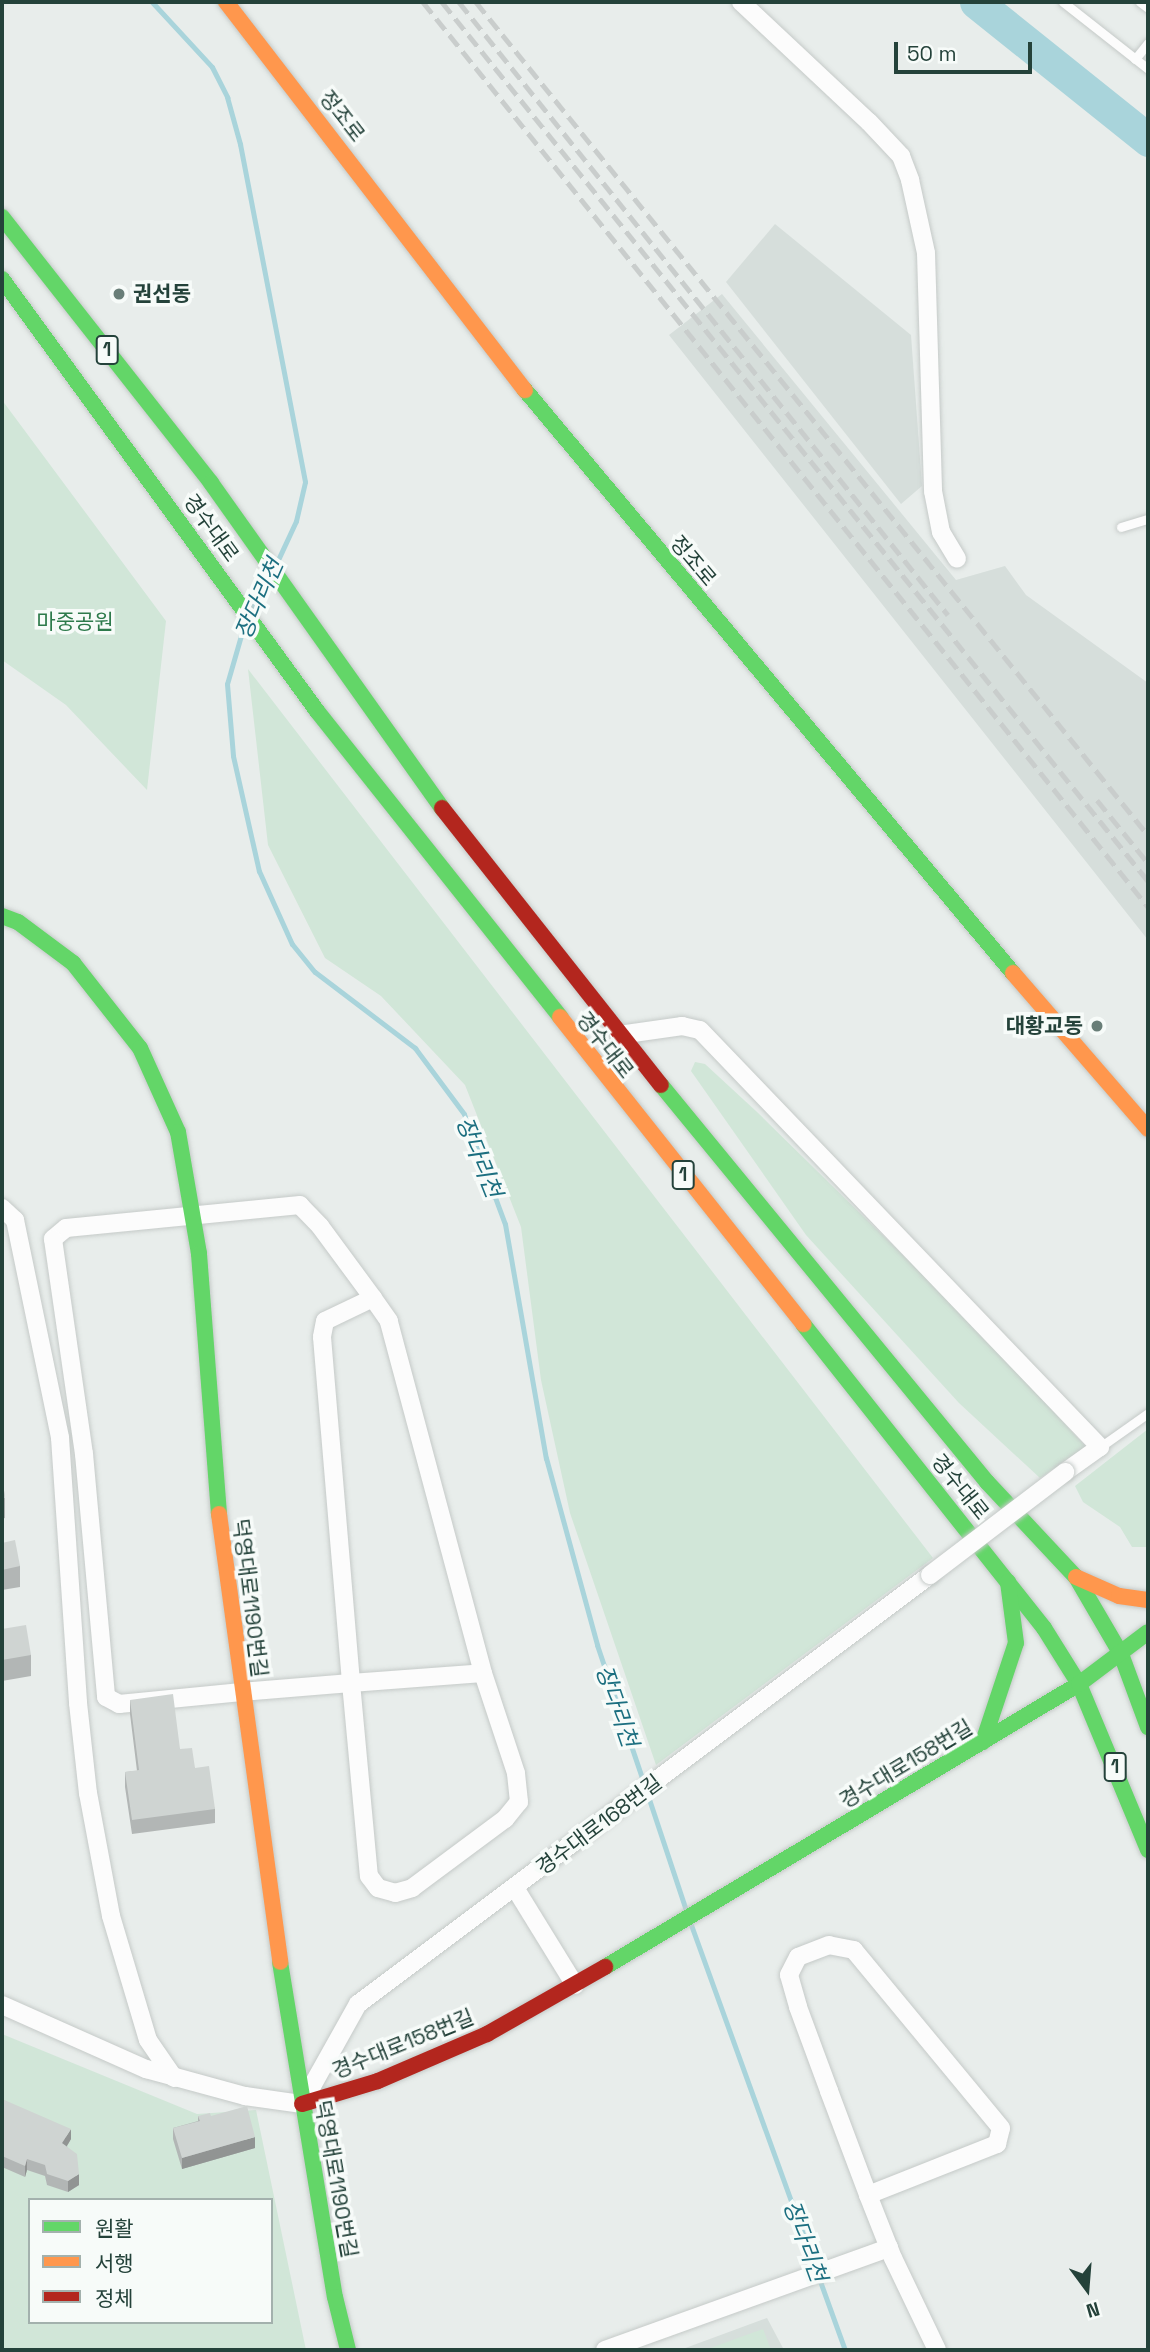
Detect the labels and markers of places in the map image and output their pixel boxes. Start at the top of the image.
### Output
place label: 권선동 [133,281,191,307]
marker: 권선동 [111,286,127,302]
place label: 대황교동 [1006,1013,1083,1039]
marker: 대황교동 [1089,1018,1105,1034]

